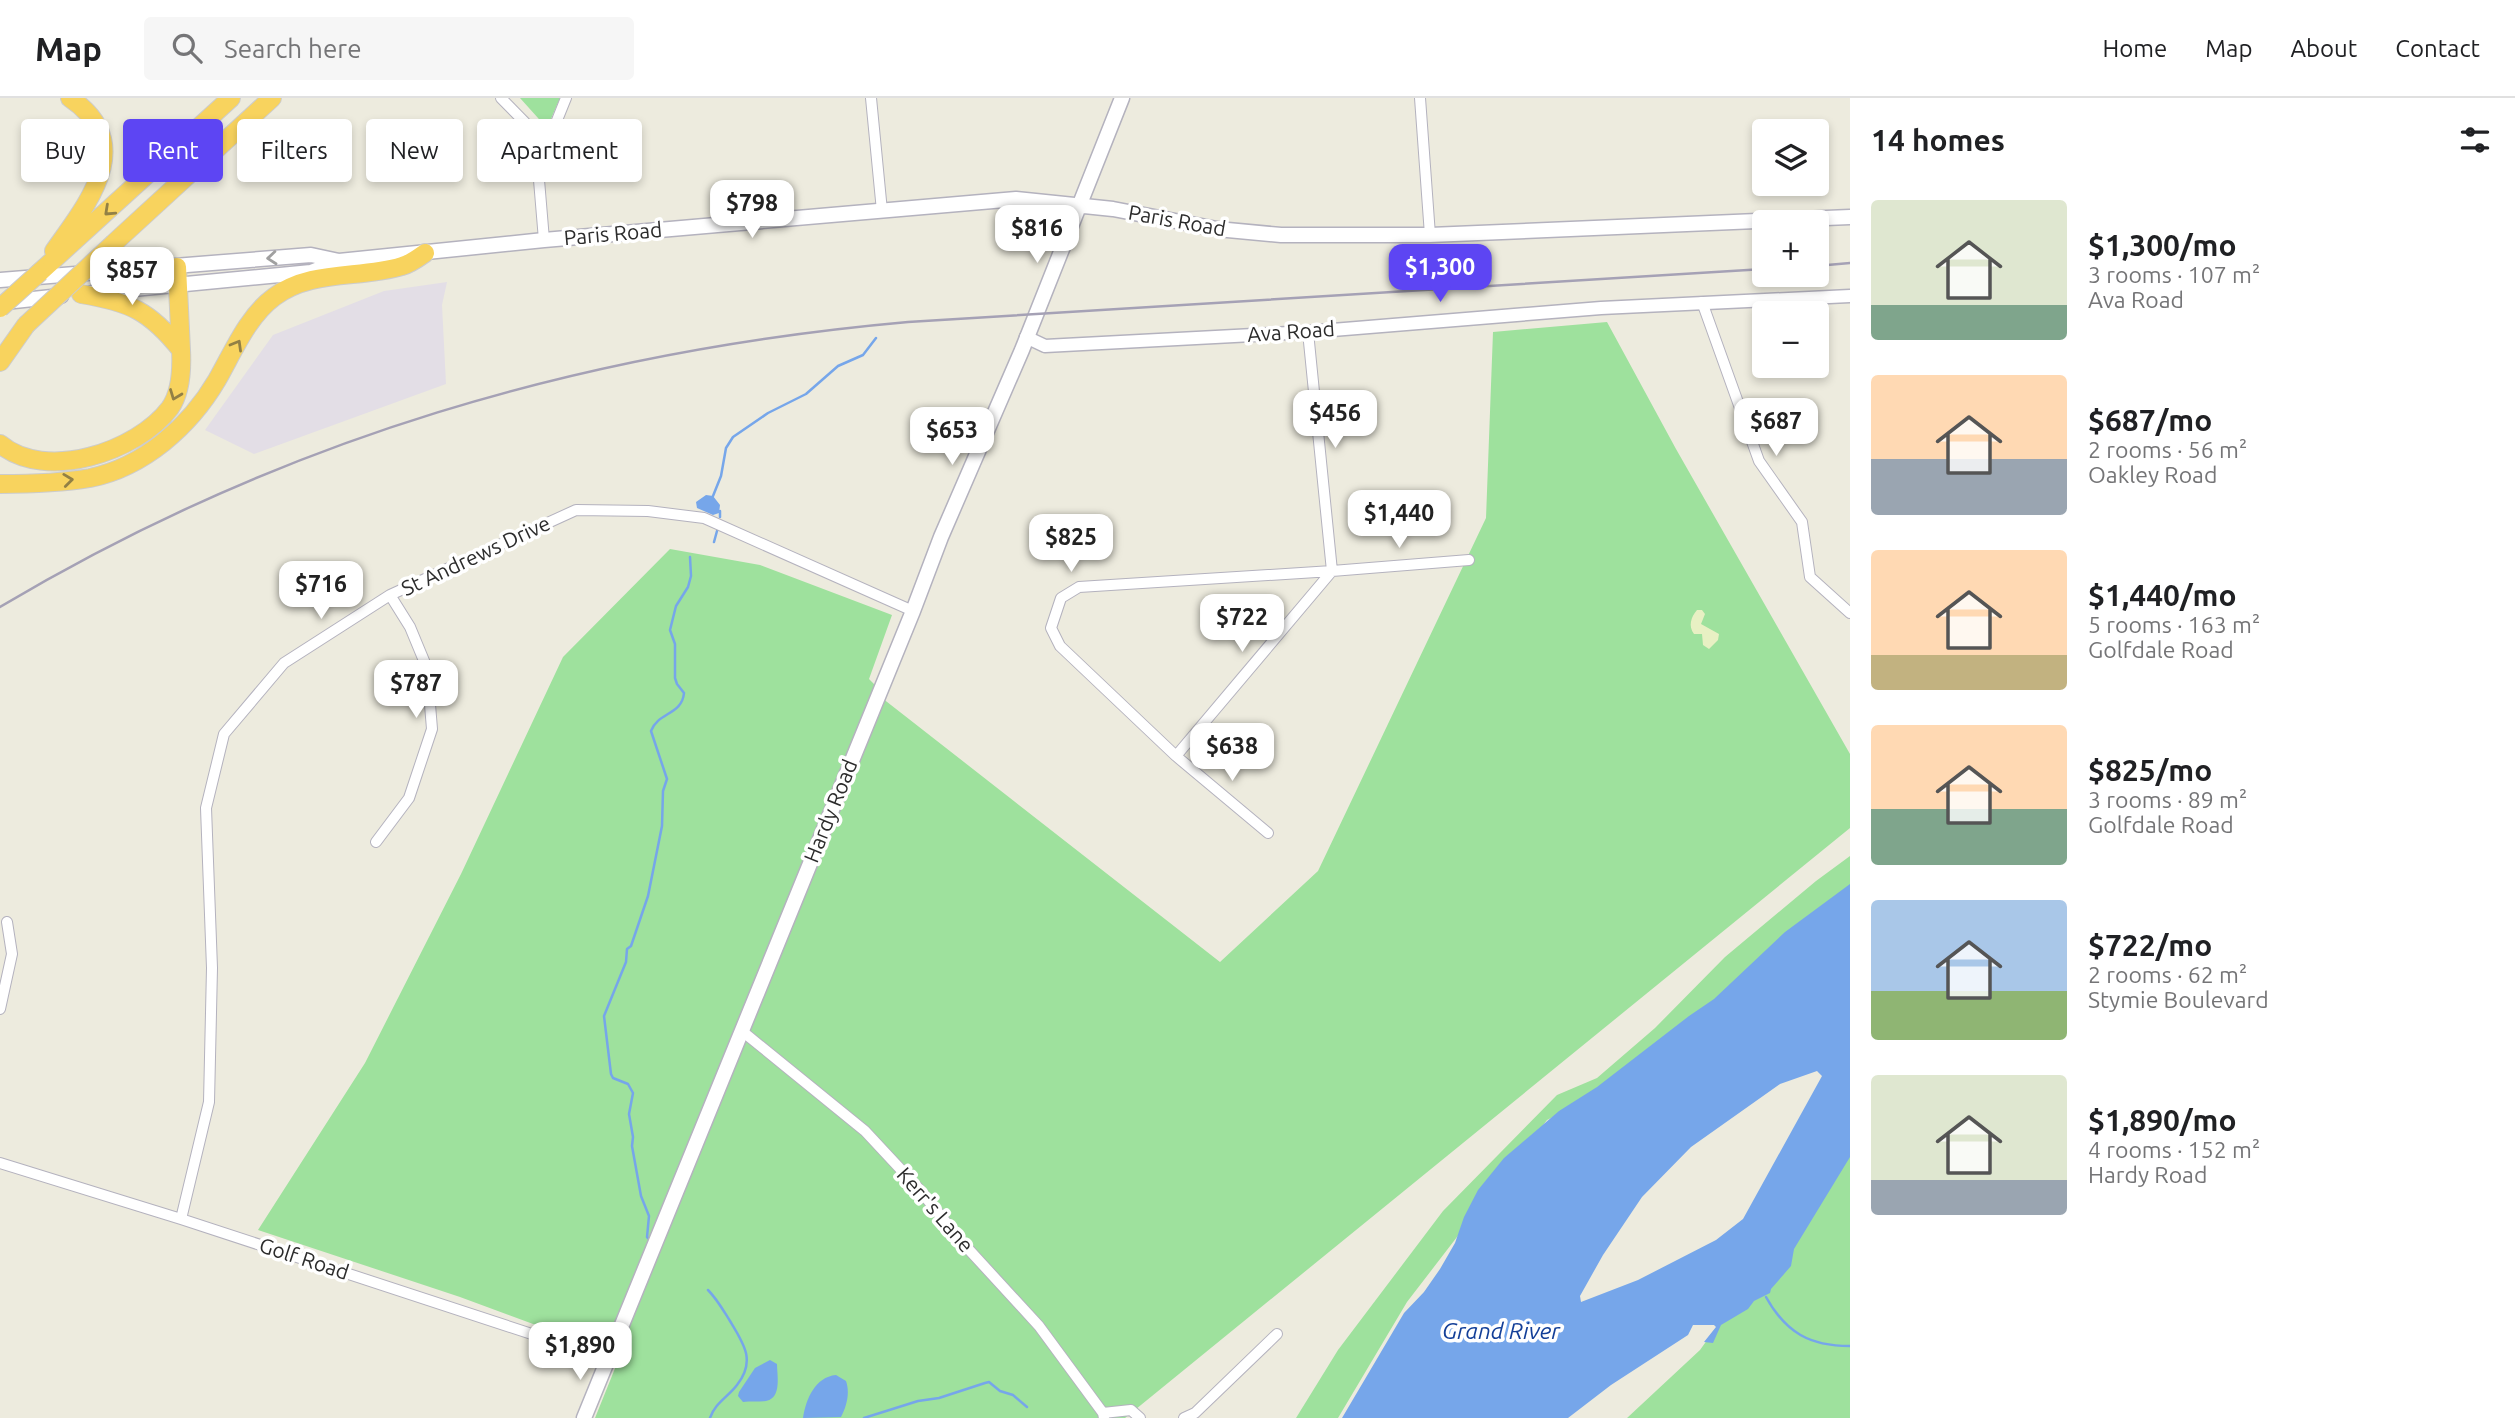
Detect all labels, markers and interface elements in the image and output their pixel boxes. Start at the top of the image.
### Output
search box [144,17,634,80]
icon: search [168,29,206,67]
text: Map [35,30,102,67]
text: Search here [224,34,362,63]
text: Home [2102,35,2167,62]
text: Map [2205,35,2252,62]
text: About [2290,35,2357,62]
text: Contact [2395,35,2480,62]
chip: Buy [21,119,109,182]
chip: Rent [123,119,223,182]
chip: Filters [237,119,352,182]
chip: New [366,119,463,182]
chip: Apartment [477,119,642,182]
map controls [1752,119,1829,378]
button: layers [1752,119,1829,196]
icon: filters [2456,121,2494,159]
text: 14 homes [1871,123,2005,157]
pin: $798 [711,180,793,240]
text: $798 [726,190,778,215]
street label: Paris Road [1127,200,1228,240]
one-way arrow [104,202,117,215]
pin: $816 [996,206,1078,265]
button: + [1752,210,1829,287]
text: $816 [1011,215,1063,240]
street label: Paris Road [563,217,663,249]
icon: home [1927,228,2011,312]
text: $1,300/mo [2088,228,2237,262]
pin: $1,300 [1383,244,1497,304]
pin: $857 [91,248,173,307]
one-way arrow [266,250,277,265]
text: $1,300 [1405,254,1475,279]
text: $857 [106,257,158,282]
text: 3 rooms · 107 m² [2088,262,2260,287]
text: Ava Road [2088,287,2184,312]
button: − [1752,301,1829,378]
street label: Ava Road [1246,316,1335,346]
one-way arrow [229,339,242,352]
one-way arrow [169,389,183,401]
pin: $456 [1294,390,1376,450]
pin: $687 [1735,398,1817,458]
text: $456 [1309,400,1361,425]
icon: home [1927,403,2011,487]
text: $687/mo [2088,403,2212,437]
pin: $653 [911,408,993,467]
text: $687 [1750,408,1802,433]
text: $653 [926,417,978,442]
text: 2 rooms · 56 m² [2088,437,2247,462]
text: Oakley Road [2088,462,2217,487]
one-way arrow [62,473,74,488]
pin: $1,440 [1342,490,1456,550]
text: $1,440 [1364,500,1434,525]
street label: St Andrews Drive [397,510,554,600]
pin: $825 [1030,514,1112,574]
text: $825 [1045,524,1097,549]
pin: $716 [280,561,362,621]
text: $716 [295,571,347,596]
icon: home [1927,578,2011,662]
text: $1,440/mo [2088,578,2237,612]
pin: $722 [1201,594,1283,654]
text: $722 [1216,604,1268,629]
text: 5 rooms · 163 m² [2088,612,2260,637]
text: Golfdale Road [2088,637,2234,662]
pin: $787 [375,660,457,720]
text: $787 [390,670,442,695]
pin: $638 [1191,724,1273,783]
text: $638 [1206,733,1258,758]
icon: home [1927,753,2011,837]
text: $825/mo [2088,753,2212,787]
street label: Hardy Road [799,756,862,866]
text: 3 rooms · 89 m² [2088,787,2247,812]
text: Golfdale Road [2088,812,2234,837]
icon: home [1927,928,2011,1012]
text: $722/mo [2088,928,2212,962]
text: 2 rooms · 62 m² [2088,962,2247,987]
text: Stymie Boulevard [2088,987,2269,1012]
icon: home [1927,1103,2011,1187]
text: $1,890/mo [2088,1103,2237,1137]
text: 4 rooms · 152 m² [2088,1137,2260,1162]
street label: Kerr's Lane [893,1162,979,1257]
text: Hardy Road [2088,1162,2207,1187]
street label: Golf Road [256,1232,352,1284]
water label: Grand River [1442,1318,1561,1343]
pin: $1,890 [523,1322,637,1382]
text: $1,890 [545,1332,615,1357]

